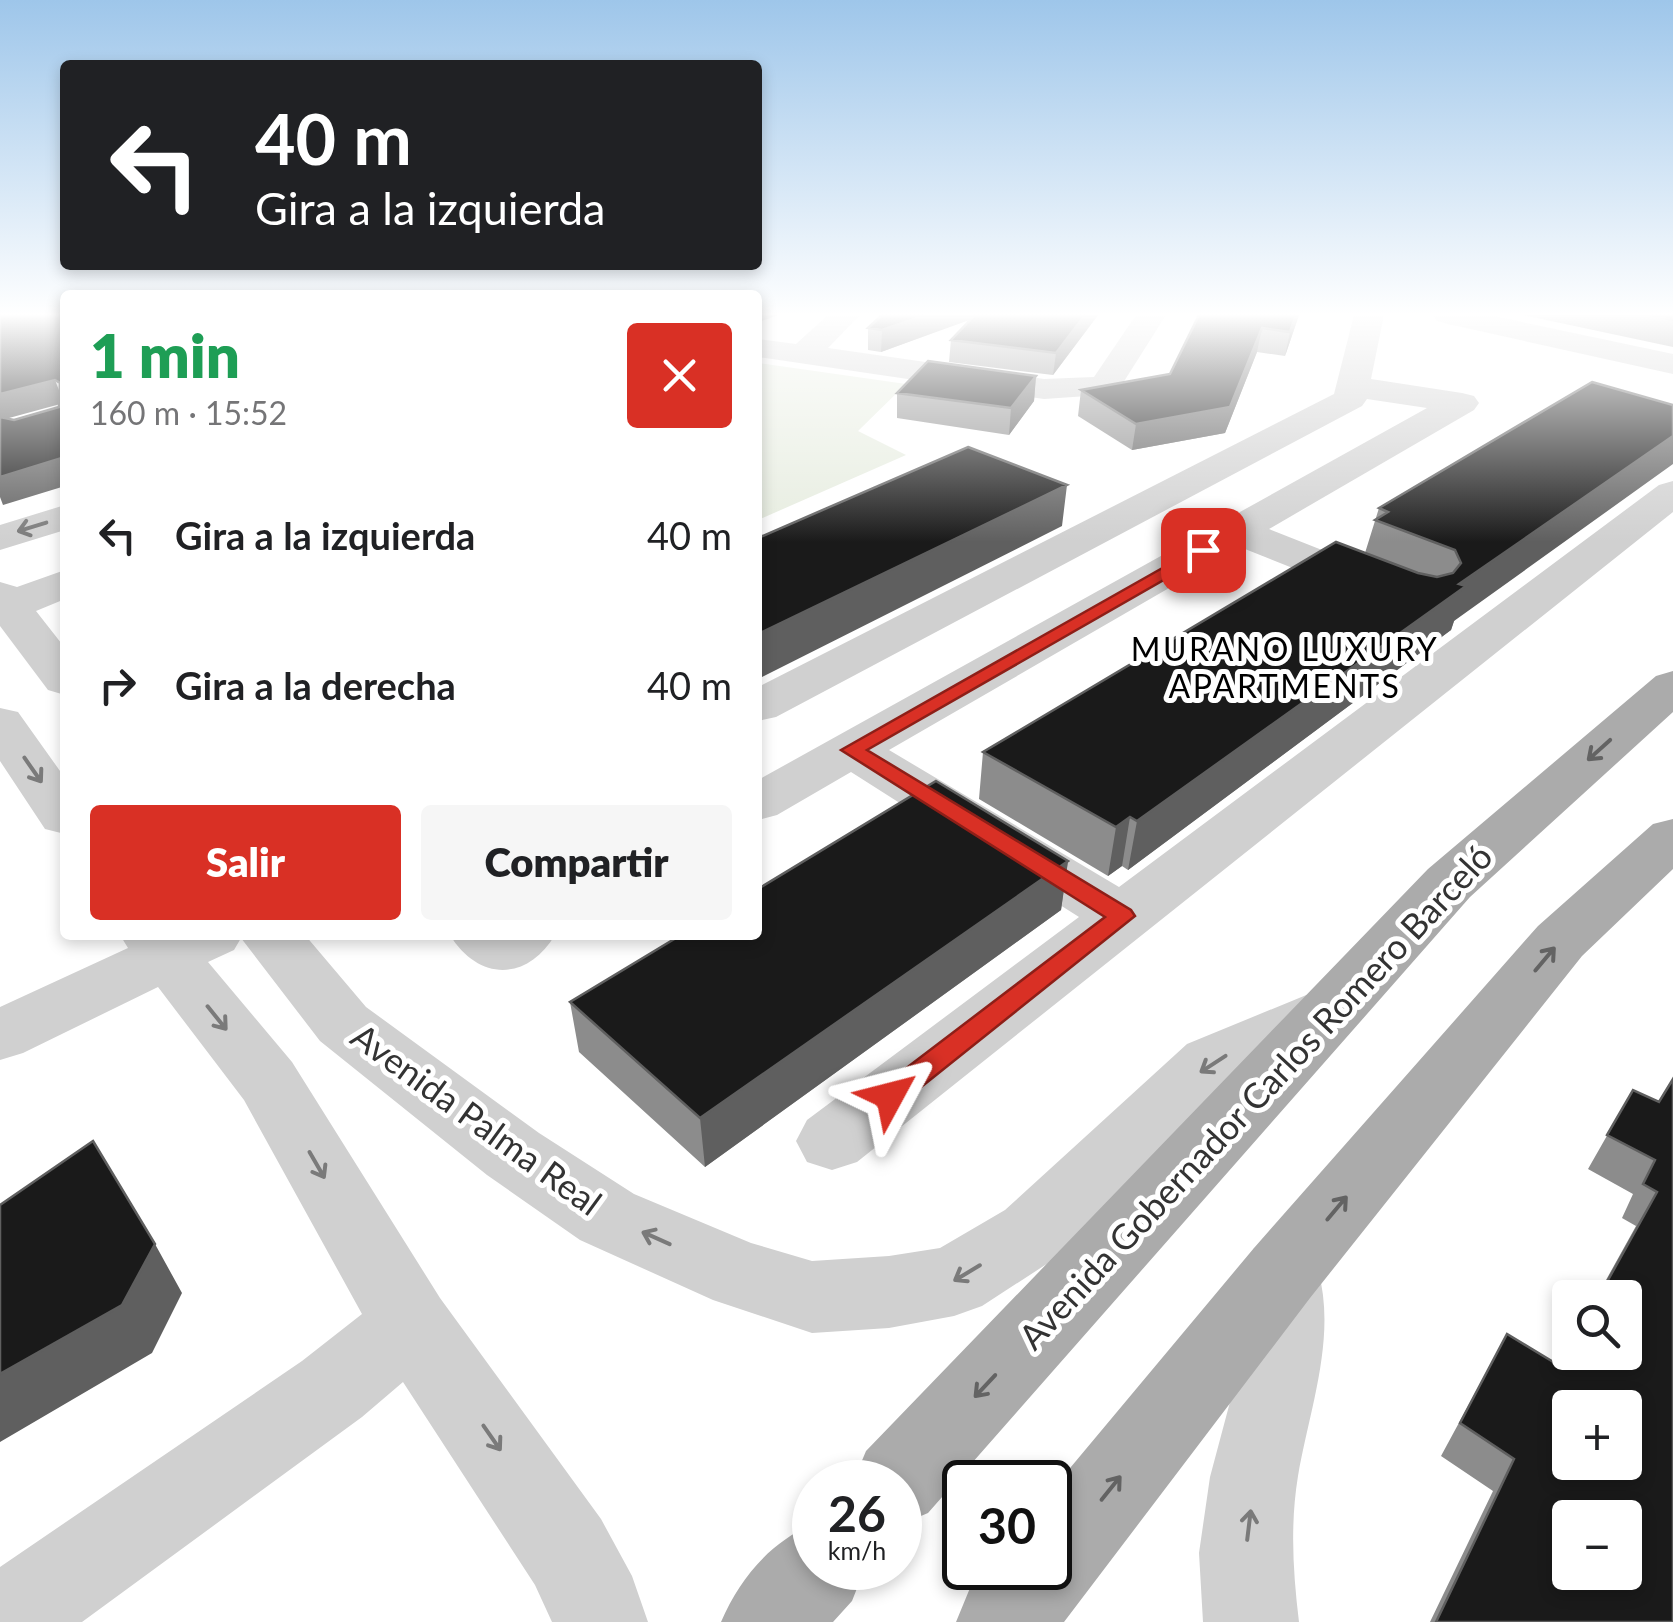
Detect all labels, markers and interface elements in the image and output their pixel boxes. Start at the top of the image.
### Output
text: 40 m [255,96,412,180]
icon: left [90,100,220,230]
text: Gira a la izquierda [255,181,605,235]
text: 1 min [90,319,240,391]
button: close [627,323,732,428]
text: 160 m · 15:52 [90,393,287,432]
icon: left [90,508,145,563]
pin [1161,508,1246,593]
text: Gira a la izquierda [175,512,475,558]
text: 40 m [647,512,732,558]
one-way arrow [17,520,49,538]
icon: arrive [1176,523,1231,578]
district label: MURANO LUXURY APARTMENTS [1131,629,1439,705]
icon: right [90,658,145,713]
text: Gira a la derecha [175,662,456,708]
text: 40 m [647,662,732,708]
one-way arrow [1587,738,1612,761]
one-way arrow [22,755,43,783]
button: Salir [90,805,401,920]
button: Compartir [421,805,732,920]
street label: Avenida Gobernador Carlos Romero Barceló [1009,835,1500,1357]
one-way arrow [1534,946,1556,972]
one-way arrow [206,1005,228,1031]
street label: Avenida Palma Real [344,1014,610,1223]
position arrow [838,1044,942,1148]
one-way arrow [1200,1053,1228,1074]
one-way arrow [307,1150,327,1179]
one-way arrow [1325,1195,1347,1221]
one-way arrow [641,1228,672,1246]
one-way arrow [953,1263,982,1283]
map controls [1552,1280,1642,1590]
button: search [1552,1280,1642,1370]
one-way arrow [974,1373,997,1398]
button: + [1552,1390,1642,1480]
one-way arrow [481,1424,502,1452]
speed limit sign: 30 [942,1460,1072,1590]
one-way arrow [1100,1475,1121,1502]
text: 26 [828,1483,886,1543]
button: − [1552,1500,1642,1590]
one-way arrow [1240,1509,1259,1542]
text: km/h [828,1535,886,1565]

